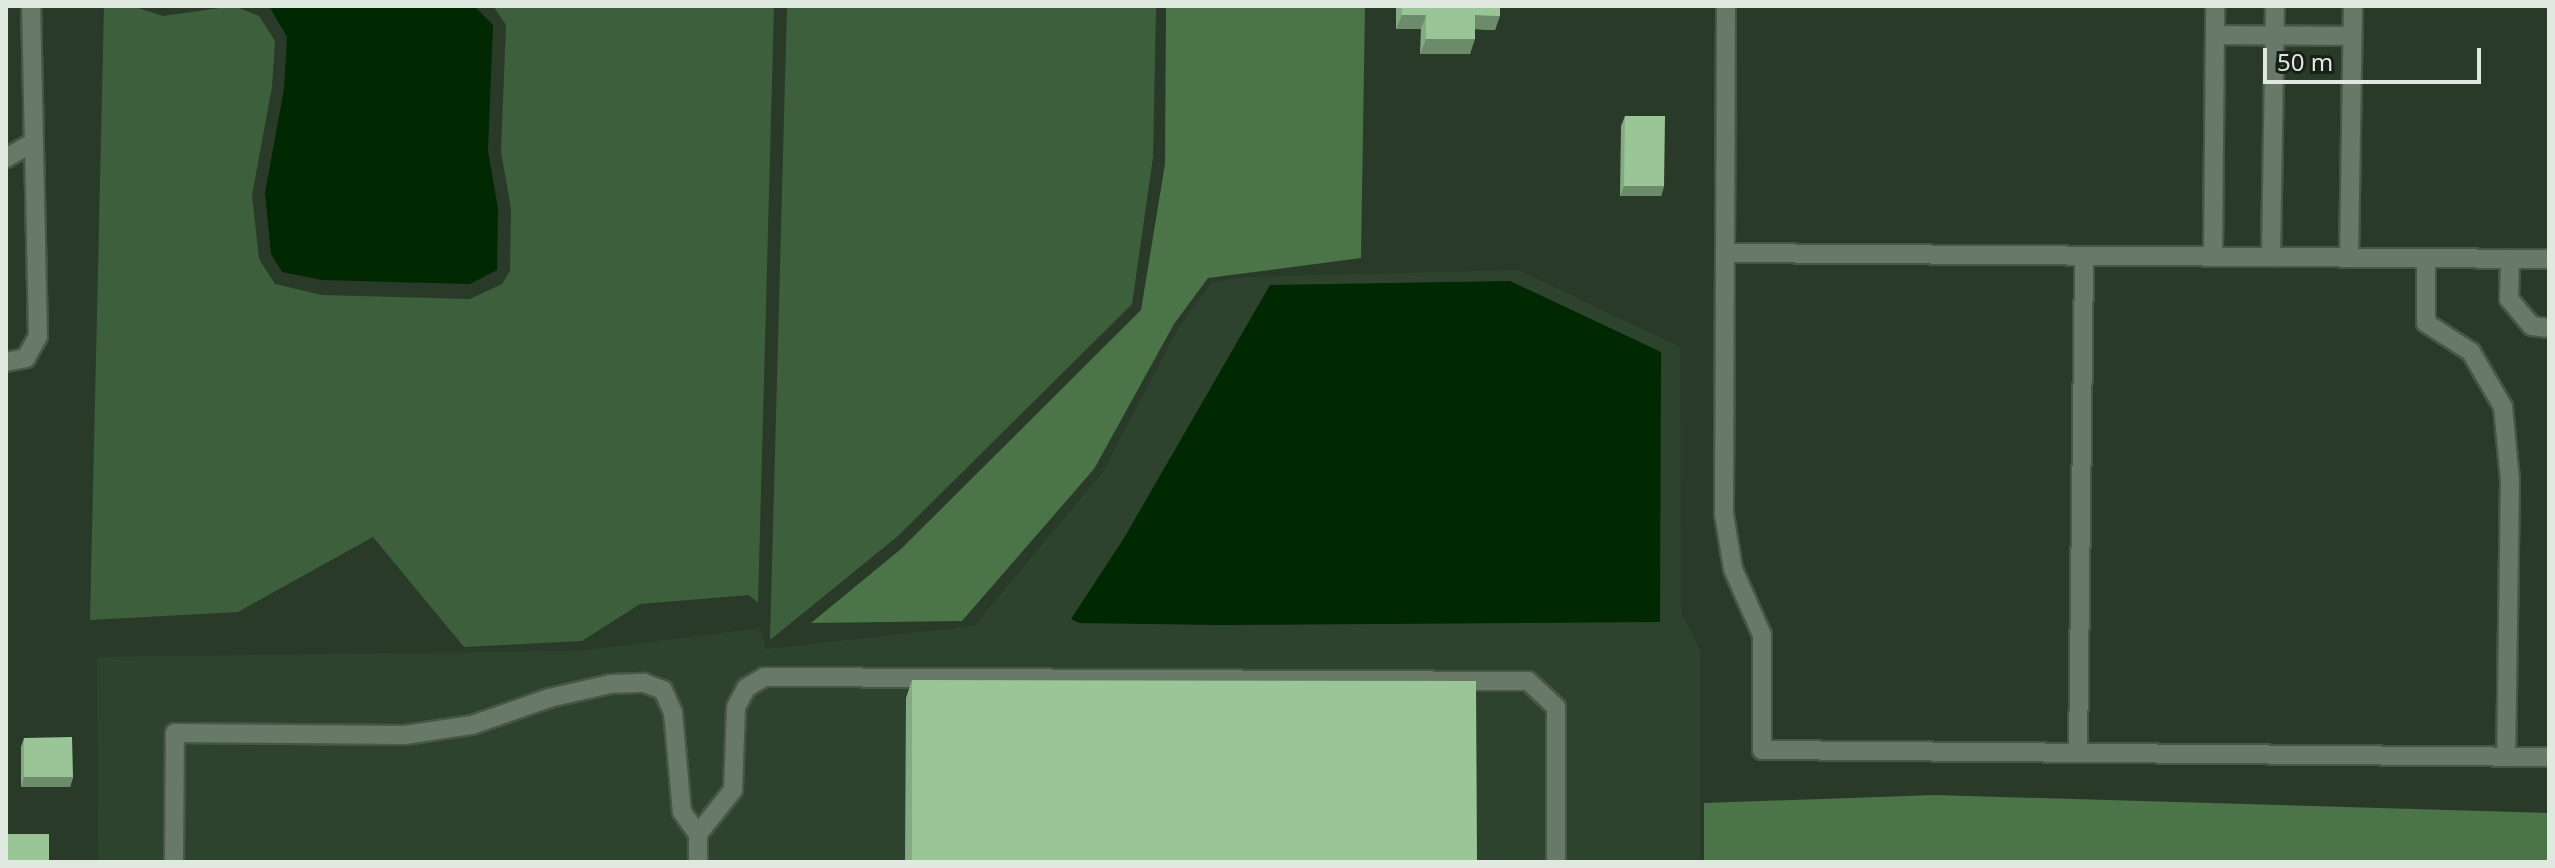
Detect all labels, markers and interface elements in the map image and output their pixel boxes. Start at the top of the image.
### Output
scale bar [2267,32,2485,82]
text: 50 m [2277,45,2333,78]

